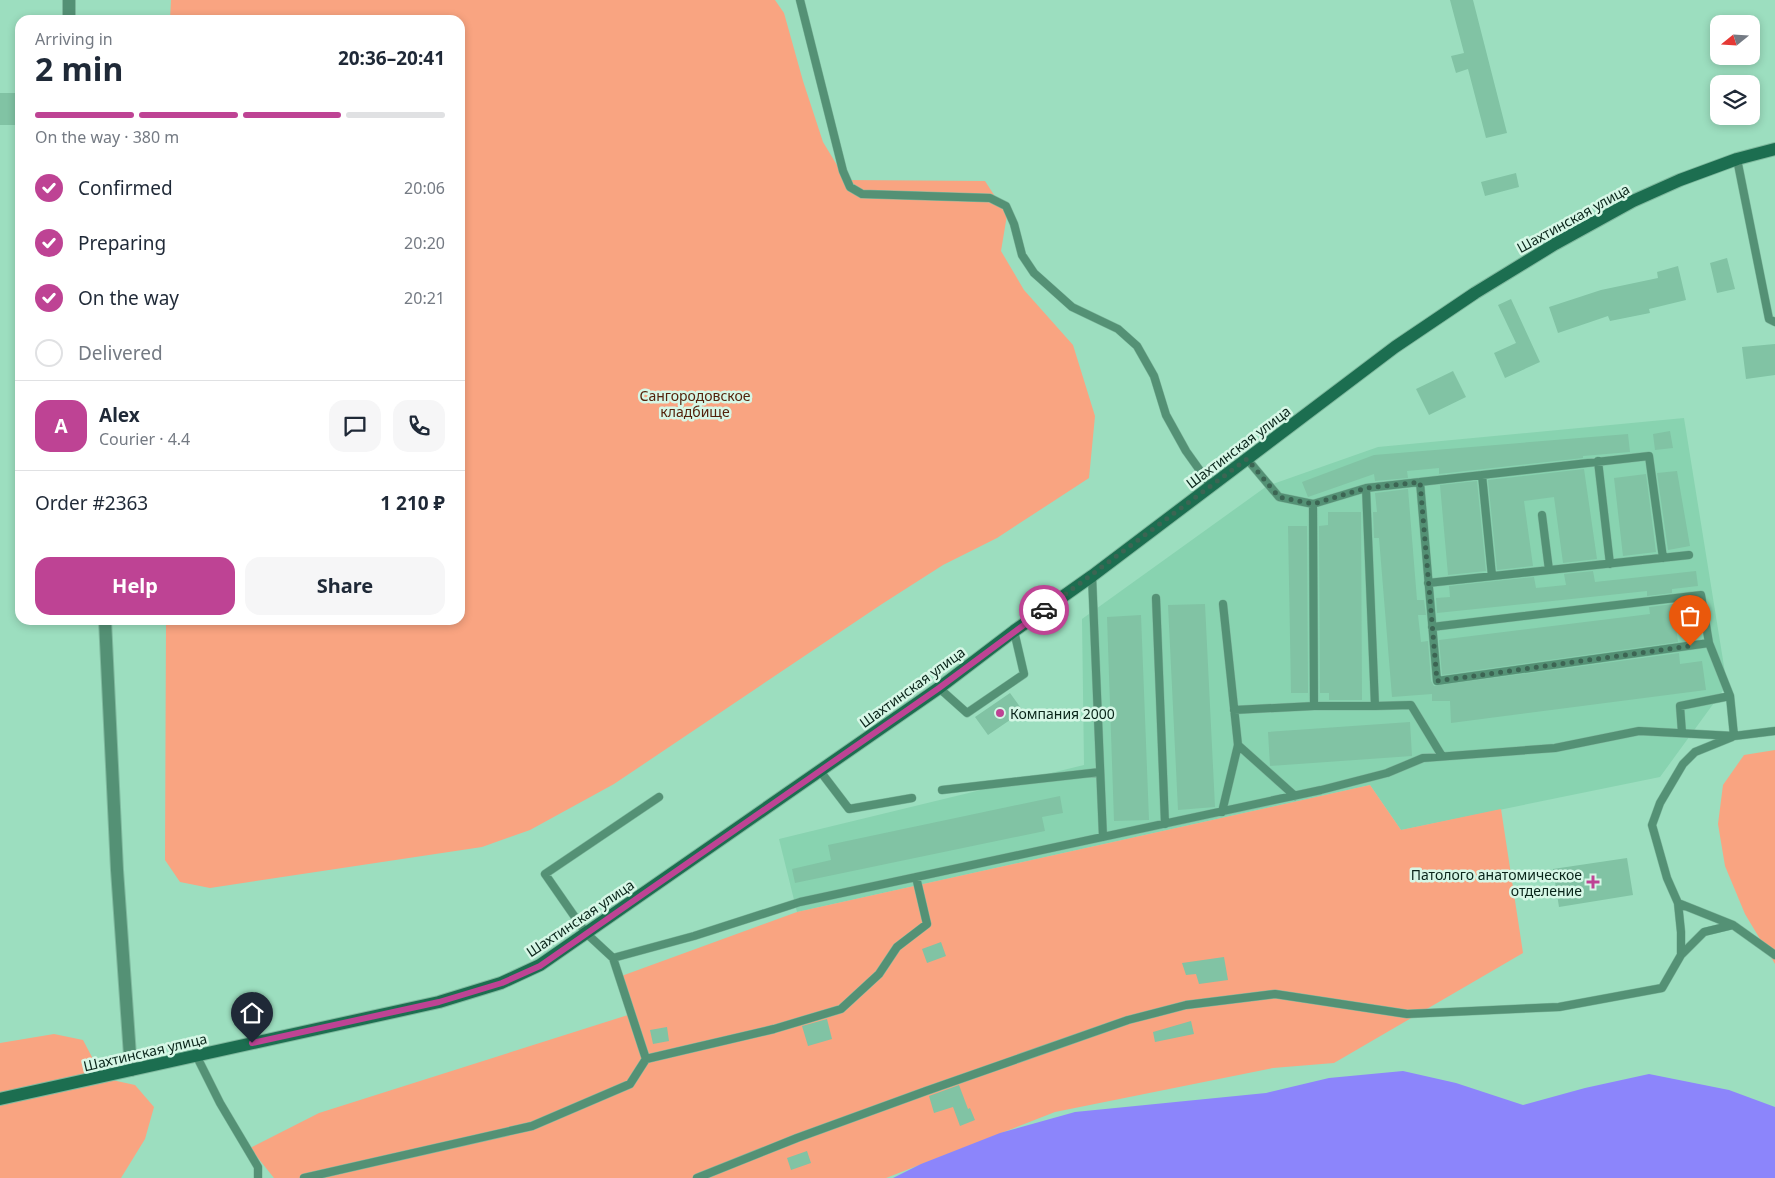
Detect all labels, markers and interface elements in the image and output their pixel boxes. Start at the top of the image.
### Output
north arrow [1710,15,1760,65]
map controls [1710,15,1760,125]
text: Arriving in [35,28,113,50]
text: 20:36–20:41 [338,45,445,71]
text: 2 min [35,47,123,90]
button: layers [1710,75,1760,125]
text: On the way · 380 m [35,126,179,148]
icon: check [35,174,63,202]
text: Confirmed [78,175,173,201]
text: 20:06 [404,177,445,199]
street label: Шахтинская улица [1513,179,1633,257]
icon: check [35,229,63,257]
text: Preparing [78,230,166,256]
text: 20:20 [404,232,445,254]
icon: check [35,284,63,312]
text: On the way [78,285,179,311]
text: 20:21 [404,287,445,309]
text: Delivered [78,340,163,366]
park label: Сангородовское кладбище [639,386,751,421]
button: chat [329,400,381,452]
button: phone [393,400,445,452]
street label: Шахтинская улица [1182,401,1294,493]
text: Alex [99,402,140,428]
text: A [54,413,68,439]
text: Courier · 4.4 [99,428,190,450]
text: Order #2363 [35,490,148,516]
text: 1 210 ₽ [380,490,445,516]
button: Help [35,557,235,615]
button: Share [245,557,445,615]
courier [1019,585,1069,635]
pin [1669,595,1711,646]
icon: car [1030,596,1058,624]
icon: bag [1676,602,1704,630]
street label: Шахтинская улица [855,642,969,732]
place label: Компания 2000 [1010,704,1115,723]
marker: Компания 2000 [994,707,1006,719]
place label: Патолого анатомическое отделение [1411,865,1582,900]
street label: Шахтинская улица [522,875,638,961]
marker: Патолого анатомическое отделение [1586,875,1600,889]
pin [231,992,273,1043]
icon: home [238,999,266,1027]
street label: Шахтинская улица [81,1029,209,1075]

